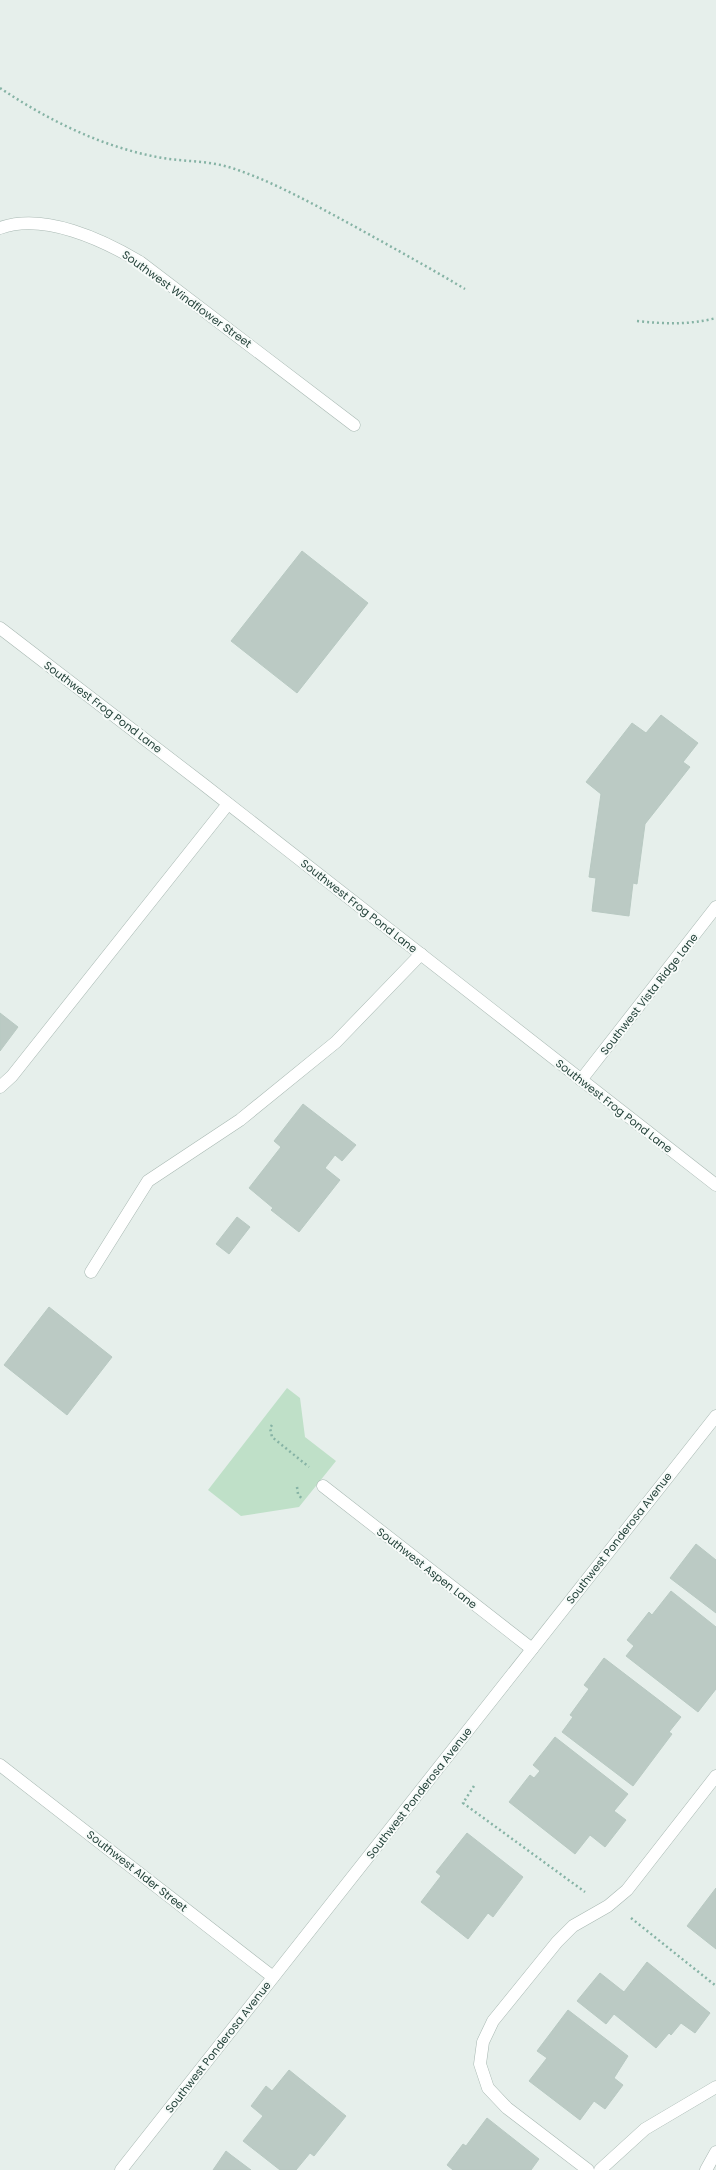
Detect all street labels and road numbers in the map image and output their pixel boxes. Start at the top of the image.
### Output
street label: Southwest Windflower Street [119,247,255,351]
street label: Southwest Frog Pond Lane [41,657,165,757]
street label: Southwest Frog Pond Lane [297,855,421,957]
street label: Southwest Vista Ridge Lane [596,930,702,1058]
street label: Southwest Frog Pond Lane [552,1055,676,1157]
street label: Southwest Ponderosa Avenue [562,1469,676,1607]
street label: Southwest Aspen Lane [373,1524,481,1612]
street label: Southwest Ponderosa Avenue [362,1724,476,1862]
street label: Southwest Alder Street [83,1827,191,1915]
street label: Southwest Ponderosa Avenue [161,1978,275,2116]

